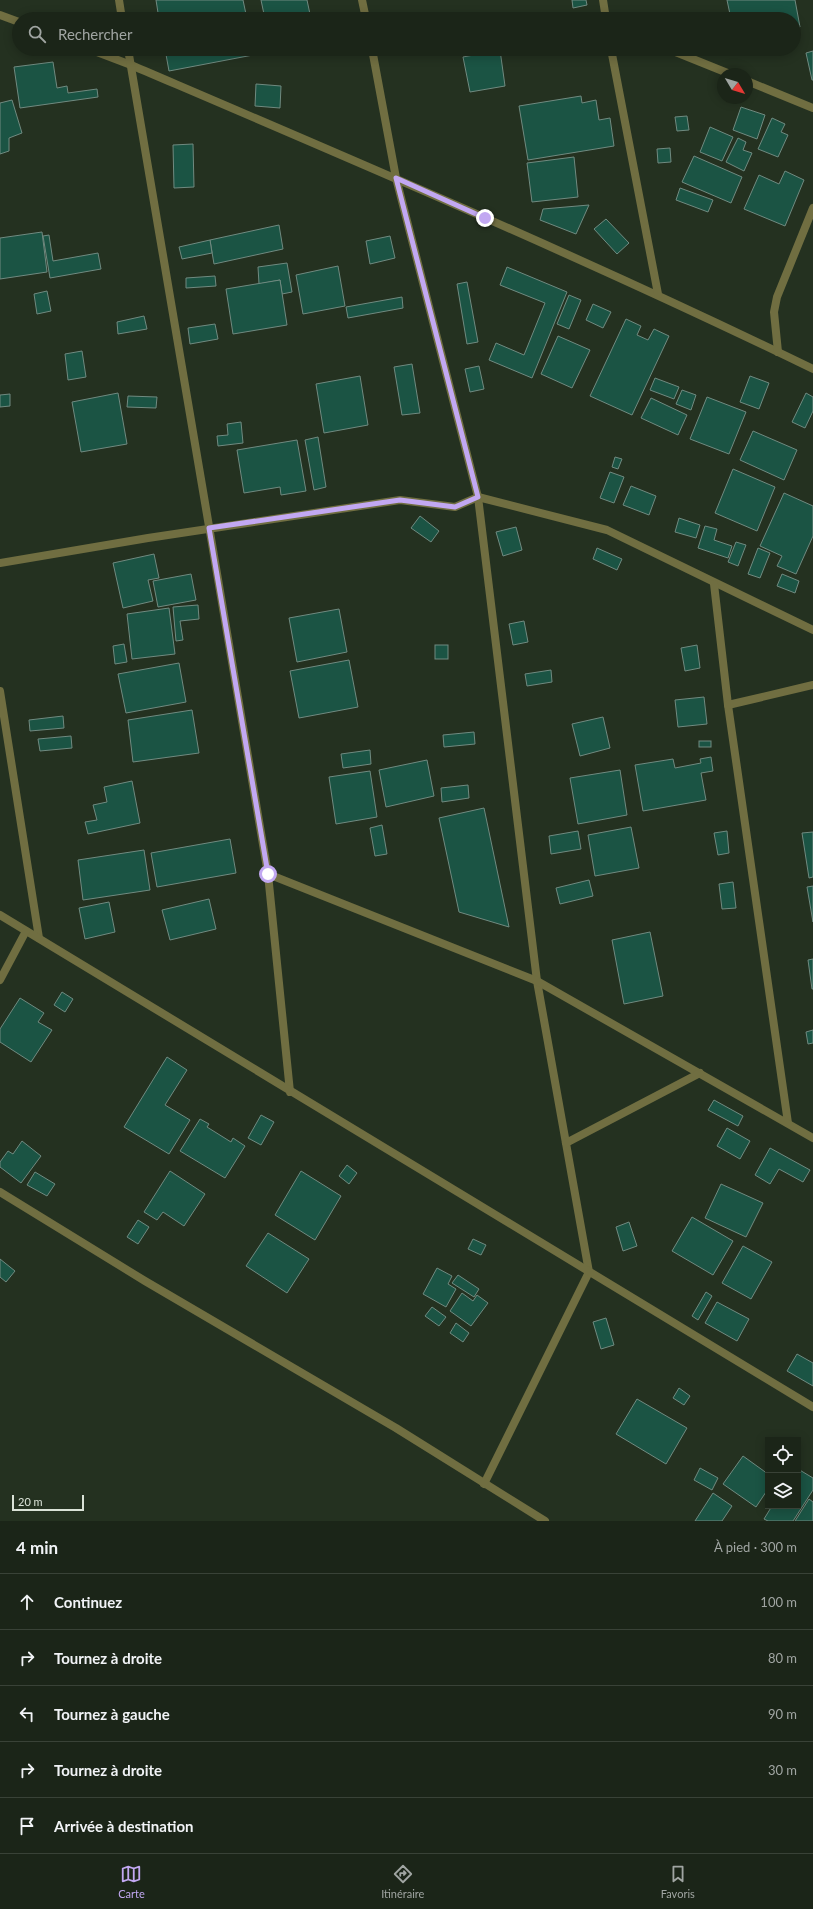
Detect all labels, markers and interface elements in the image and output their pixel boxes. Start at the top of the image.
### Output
search box [12,12,801,56]
icon: search [26,23,48,45]
text: Rechercher [58,25,132,43]
north arrow [717,68,753,104]
route end [476,209,494,227]
route start [259,865,277,883]
map controls [765,1437,801,1509]
button: locate [765,1437,801,1473]
button: layers [765,1473,801,1509]
scale bar [12,1493,84,1512]
text: 20 m [18,1495,43,1508]
text: 4 min [16,1537,58,1558]
text: À pied · 300 m [714,1539,797,1555]
icon: ahead [16,1591,38,1613]
text: Continuez [54,1593,122,1611]
text: 100 m [760,1594,797,1610]
icon: right [16,1647,38,1669]
text: Tournez à droite [54,1649,162,1667]
text: 80 m [768,1650,797,1666]
icon: left [16,1703,38,1725]
text: Tournez à gauche [54,1705,170,1723]
text: 90 m [768,1706,797,1722]
icon: right [16,1759,38,1781]
text: Tournez à droite [54,1761,162,1779]
text: 30 m [768,1762,797,1778]
icon: arrive [16,1815,38,1837]
text: Arrivée à destination [54,1817,193,1835]
tab: Carte [118,1863,145,1900]
tab: Itinéraire [381,1863,424,1900]
tab: Favoris [661,1863,695,1900]

